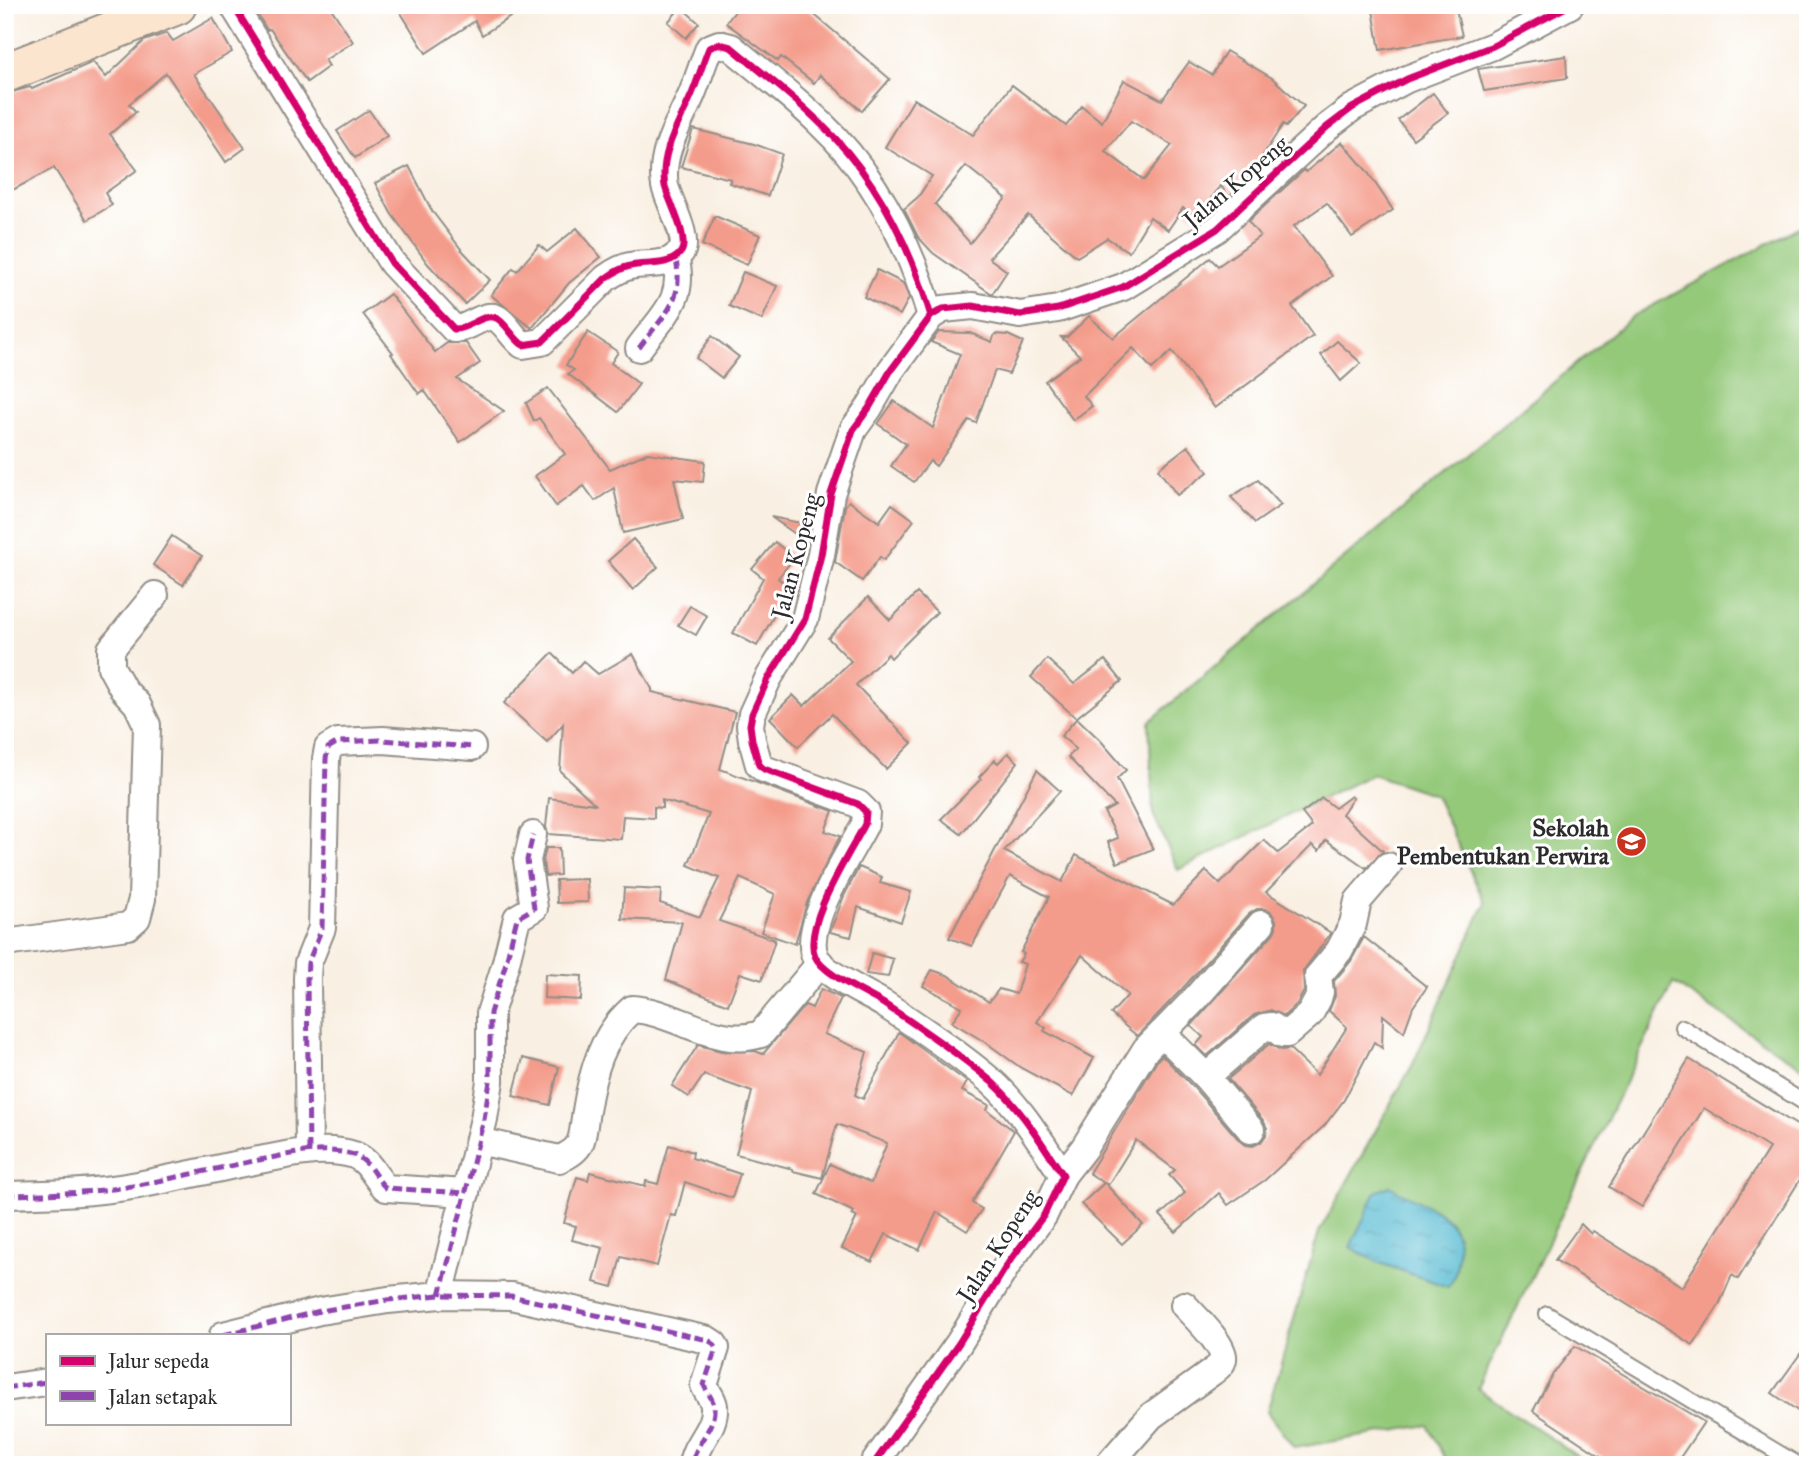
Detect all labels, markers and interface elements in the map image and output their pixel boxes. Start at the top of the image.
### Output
street label: Jalan Kopeng [1175,128,1296,237]
street label: Jalan Kopeng [764,489,827,625]
place label: Sekolah Pembentukan Perwira [1397,813,1610,871]
school or university icon: Sekolah Pembentukan Perwira [1615,825,1649,859]
street label: Jalan Kopeng [949,1183,1046,1311]
legend [46,1334,290,1424]
text: Jalur sepeda [106,1348,209,1374]
text: Jalan setapak [106,1384,217,1410]

